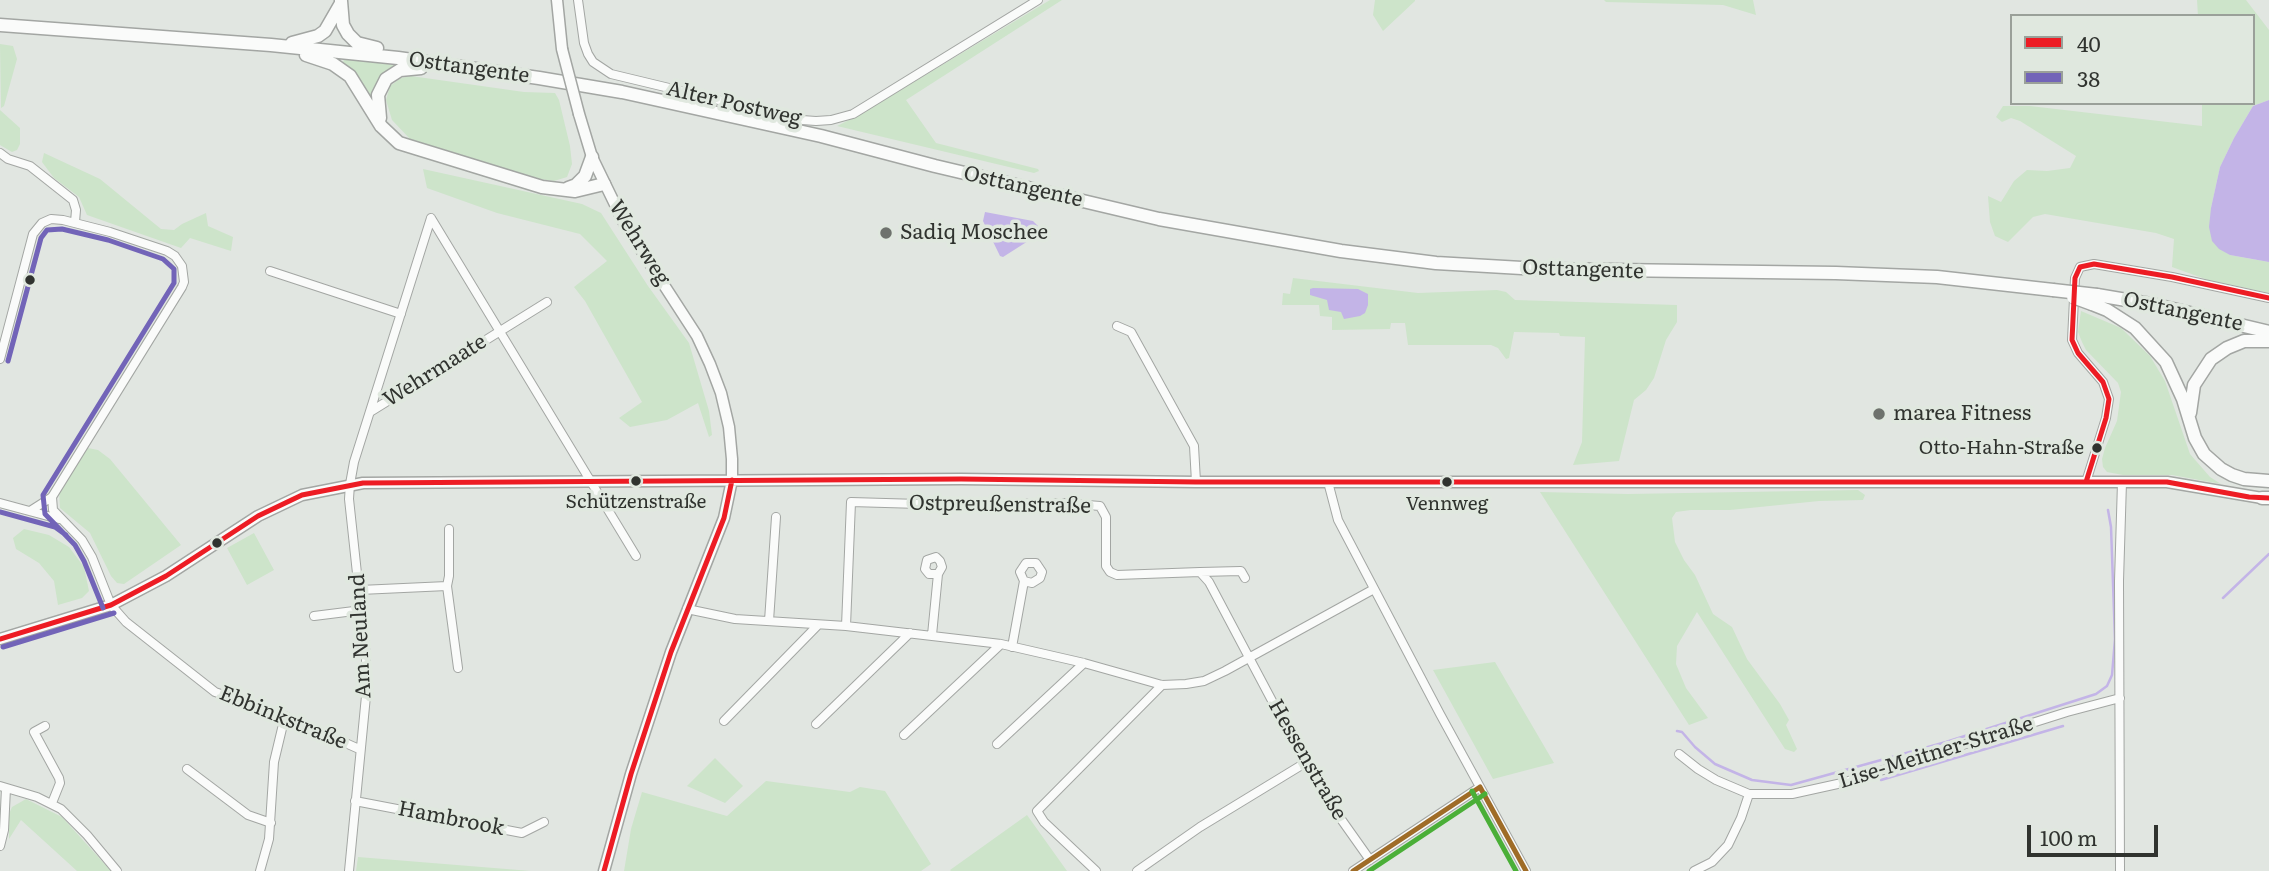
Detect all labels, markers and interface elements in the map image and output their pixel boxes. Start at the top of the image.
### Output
legend [2010,14,2255,105]
text: 40 [2077,27,2101,58]
street label: Osttangente [407,47,531,89]
text: 38 [2077,62,2100,93]
street label: Alter Postweg [664,76,804,132]
street label: Osttangente [961,161,1085,213]
street label: Wehrweg [603,196,675,290]
place label: Sadiq Moschee [900,220,1048,246]
marker: Sadiq Moschee [878,225,894,241]
street label: Osttangente [1522,255,1644,285]
unlabelled marker [23,273,37,287]
street label: Osttangente [2121,287,2245,337]
street label: Wehrmaate [379,329,491,413]
place label: marea Fitness [1893,401,2031,427]
marker: marea Fitness [1871,406,1887,422]
place label: Otto-Hahn-Straße [1919,437,2084,459]
marker: Otto-Hahn-Straße [2090,441,2104,455]
marker: Schützenstraße [629,474,643,488]
marker: Vennweg [1440,475,1454,489]
place label: Schützenstraße [566,491,706,513]
street label: Ostpreußenstraße [909,491,1091,519]
place label: Vennweg [1406,493,1488,515]
unlabelled marker [210,536,224,550]
street label: Am Neuland [345,573,377,699]
street label: Ebbinkstraße [216,681,350,755]
street label: Hessenstraße [1262,695,1352,825]
street label: Lise-Meitner-Straße [1836,711,2036,795]
street label: Hambrook [396,796,506,842]
scale bar [2031,812,2162,856]
text: 100 m [2040,821,2097,852]

